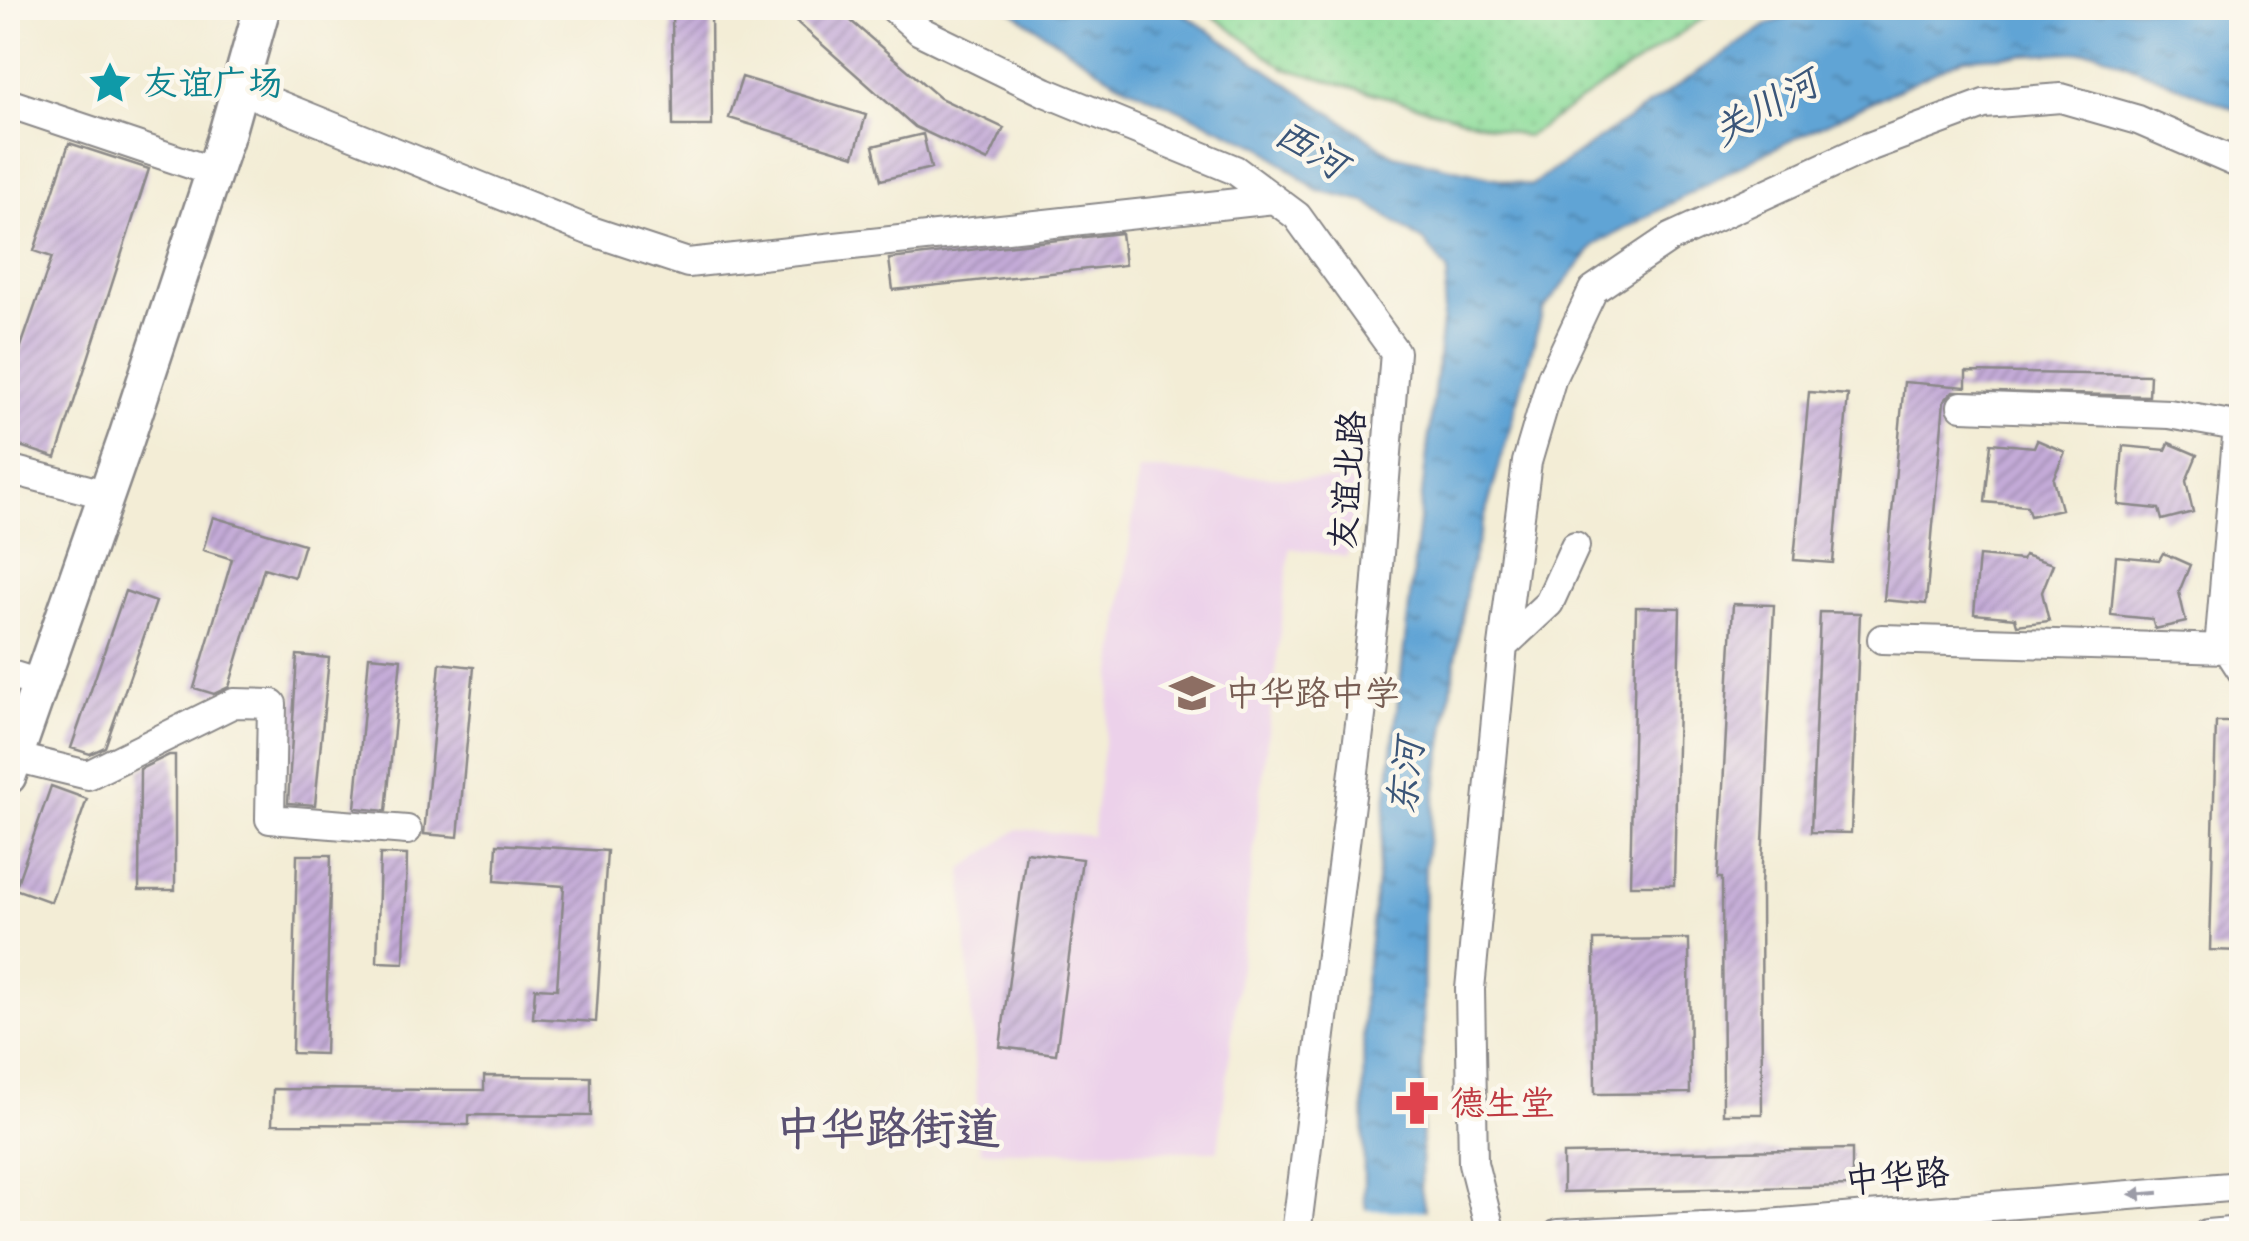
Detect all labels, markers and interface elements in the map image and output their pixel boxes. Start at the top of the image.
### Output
water label: 关川河 [1702,53,1832,157]
place icon: 友谊广场 [86,59,134,107]
place label: 友谊广场 [143,59,283,106]
water label: 西河 [1266,106,1363,193]
street label: 友谊北路 [1318,408,1375,551]
school or university icon: 中华路中学 [1168,669,1216,717]
place label: 中华路中学 [1225,669,1400,716]
water label: 东河 [1374,730,1435,818]
pharmacy icon: 德生堂 [1393,1079,1441,1127]
place label: 德生堂 [1450,1079,1555,1126]
district label: 中华路街道 [775,1097,1001,1158]
street label: 中华路 [1843,1148,1951,1203]
one-way arrow [2128,1186,2160,1202]

